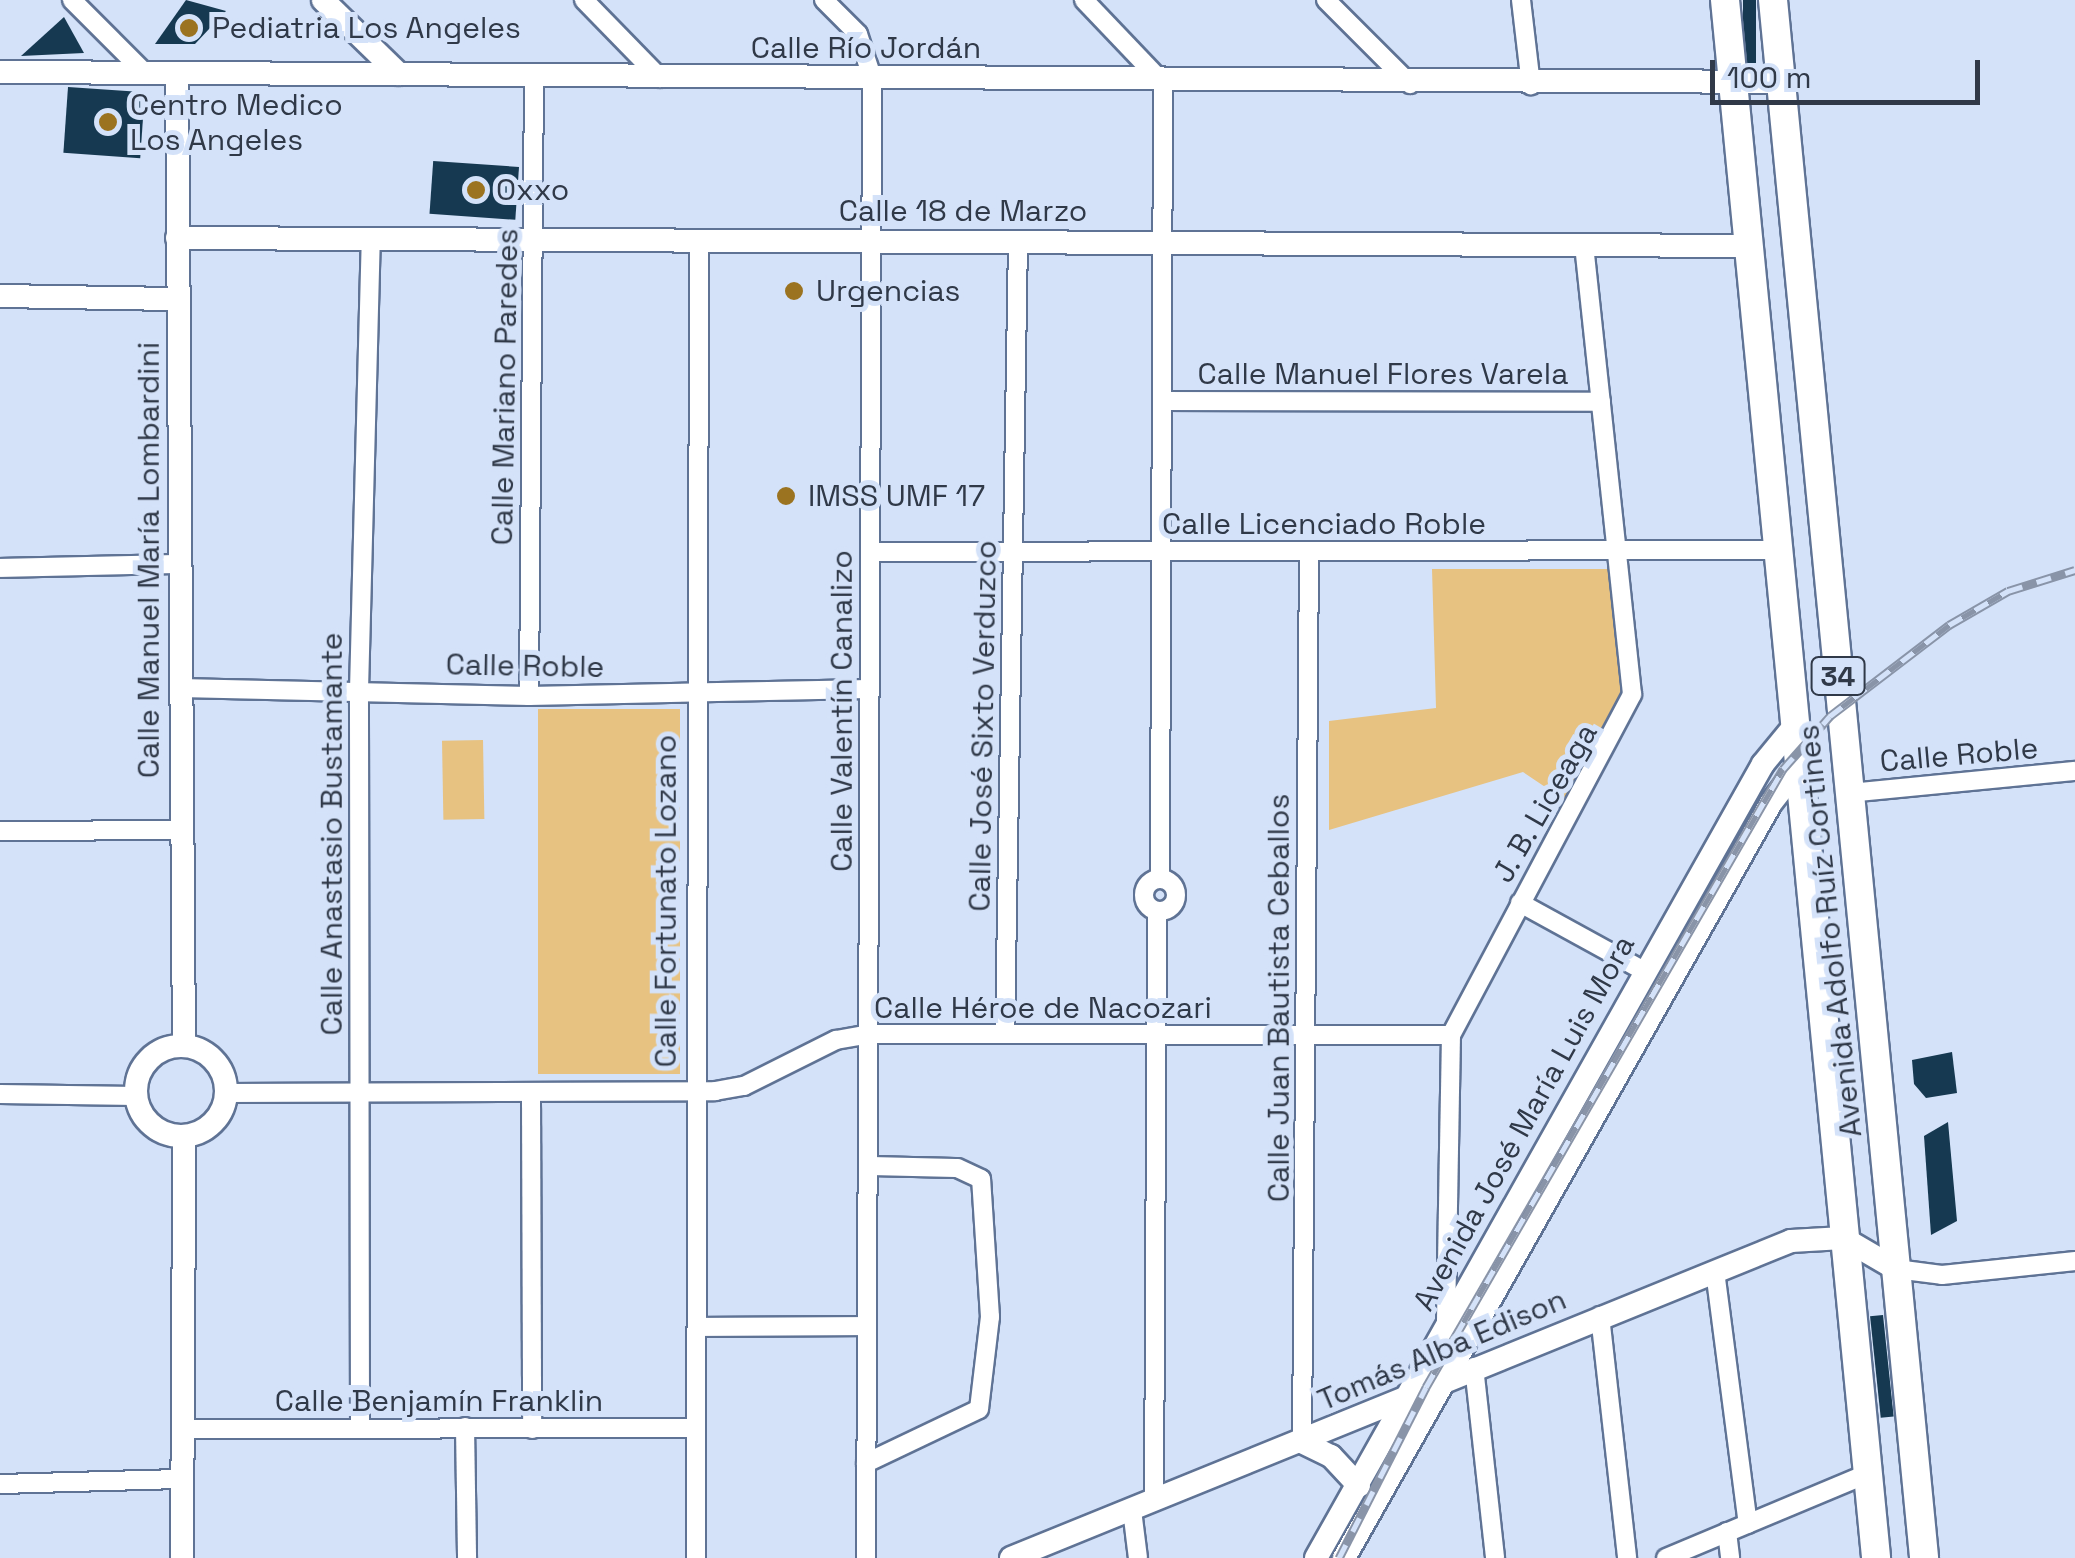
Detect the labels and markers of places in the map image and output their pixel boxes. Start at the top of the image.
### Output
place label: Pediatria Los Angeles [212,10,521,46]
marker: Pediatria Los Angeles [176,15,202,41]
place label: Centro Medico Los Angeles [130,87,343,158]
marker: Centro Medico Los Angeles [95,109,121,135]
place label: Oxxo [496,172,569,208]
marker: Oxxo [465,179,487,201]
place label: Urgencias [816,273,960,309]
marker: Urgencias [781,278,807,304]
place label: IMSS UMF 17 [808,478,985,514]
marker: IMSS UMF 17 [773,483,799,509]

